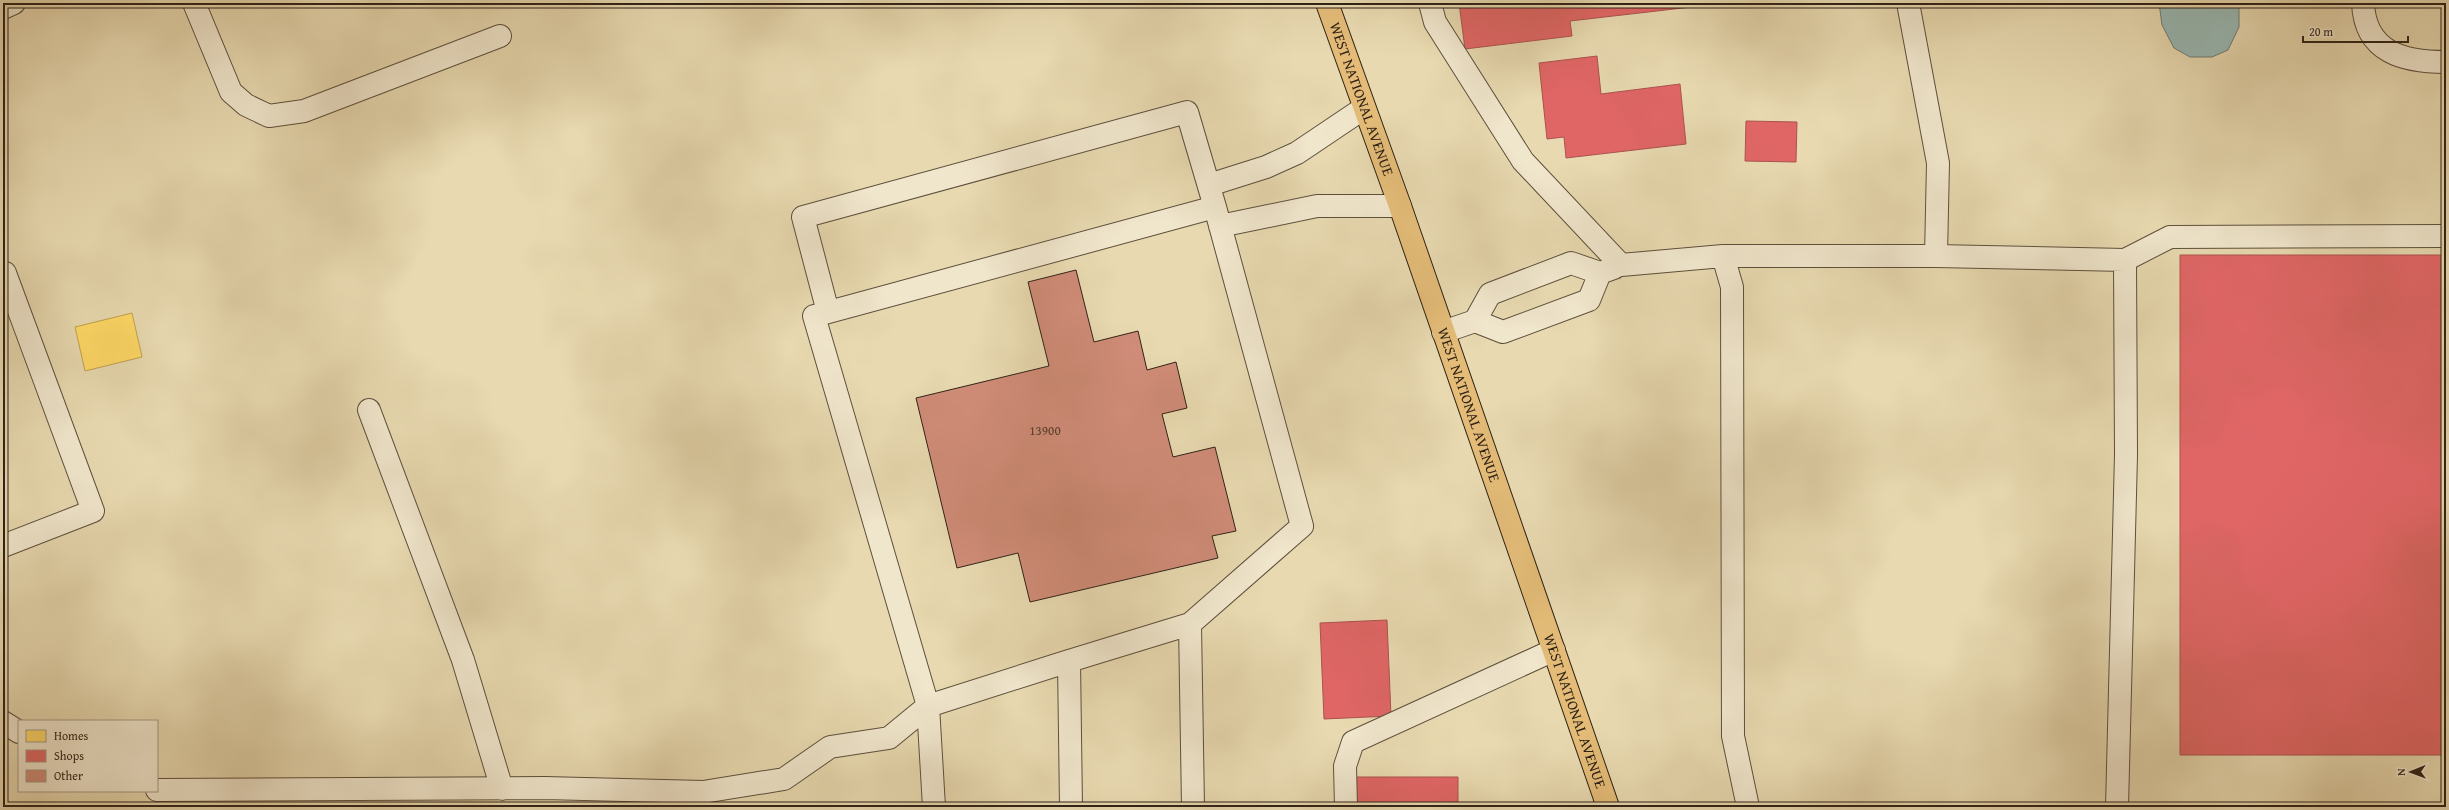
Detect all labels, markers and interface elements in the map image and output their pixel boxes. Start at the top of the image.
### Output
scale bar [2303,18,2408,44]
street label: WEST NATIONAL AVENUE [1325,19,1399,179]
text: 20 m [2309,23,2333,40]
street label: WEST NATIONAL AVENUE [1433,325,1506,485]
house number: 13900 [1029,421,1061,440]
street label: WEST NATIONAL AVENUE [1539,631,1612,791]
legend [18,720,158,792]
text: Homes [54,727,89,744]
text: Shops [54,747,84,764]
north arrow [2391,752,2431,792]
text: Other [54,767,83,784]
text: N [2393,768,2409,776]

